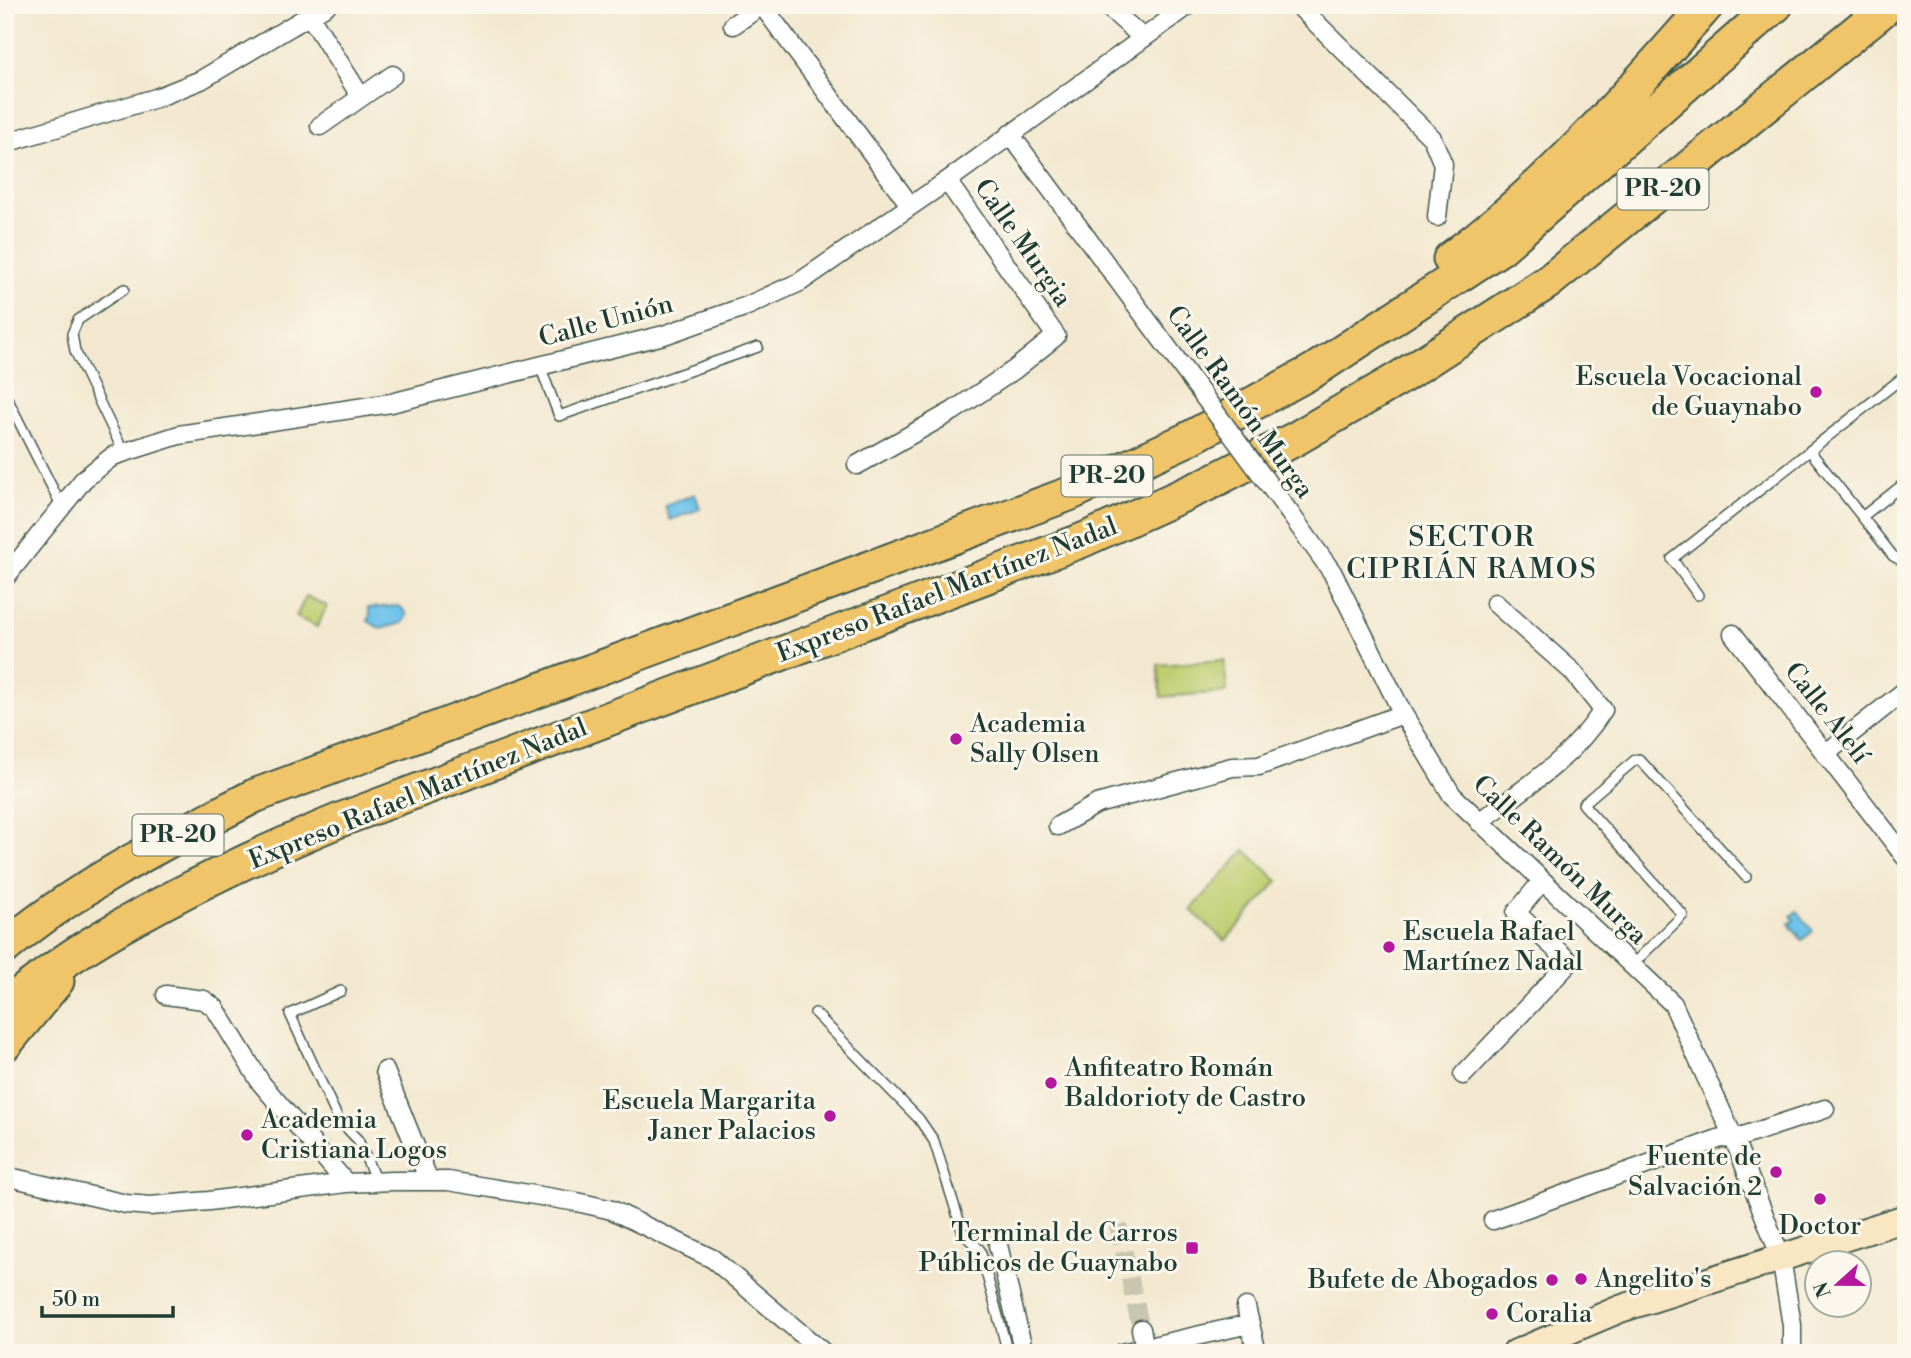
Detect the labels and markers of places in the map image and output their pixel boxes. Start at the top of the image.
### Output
place label: Escuela Vocacional de Guaynabo [1576,361,1802,423]
marker: Escuela Vocacional de Guaynabo [1808,384,1824,400]
place label: Academia Sally Olsen [969,708,1100,770]
marker: Academia Sally Olsen [948,731,964,747]
place label: Escuela Rafael Martínez Nadal [1403,916,1583,978]
marker: Escuela Rafael Martínez Nadal [1381,939,1397,955]
place label: Anfiteatro Román Baldorioty de Castro [1064,1052,1306,1114]
marker: Anfiteatro Román Baldorioty de Castro [1043,1075,1059,1091]
place label: Escuela Margarita Janer Palacios [603,1085,817,1147]
place label: Academia Cristiana Logos [260,1104,447,1166]
marker: Escuela Margarita Janer Palacios [822,1108,838,1124]
marker: Academia Cristiana Logos [239,1127,255,1143]
place label: Fuente de Salvación 2 [1628,1141,1762,1203]
marker: Fuente de Salvación 2 [1768,1164,1784,1180]
marker: Doctor [1812,1191,1828,1207]
place label: Doctor [1779,1210,1861,1242]
place label: Terminal de Carros Públicos de Guaynabo [919,1217,1178,1279]
marker: Terminal de Carros Públicos de Guaynabo [1184,1240,1200,1256]
place label: Angelito's [1594,1263,1711,1295]
place label: Bufete de Abogados [1307,1264,1538,1296]
marker: Angelito's [1573,1271,1589,1287]
marker: Bufete de Abogados [1544,1272,1560,1288]
place label: Coralia [1506,1298,1593,1330]
marker: Coralia [1484,1306,1500,1322]

